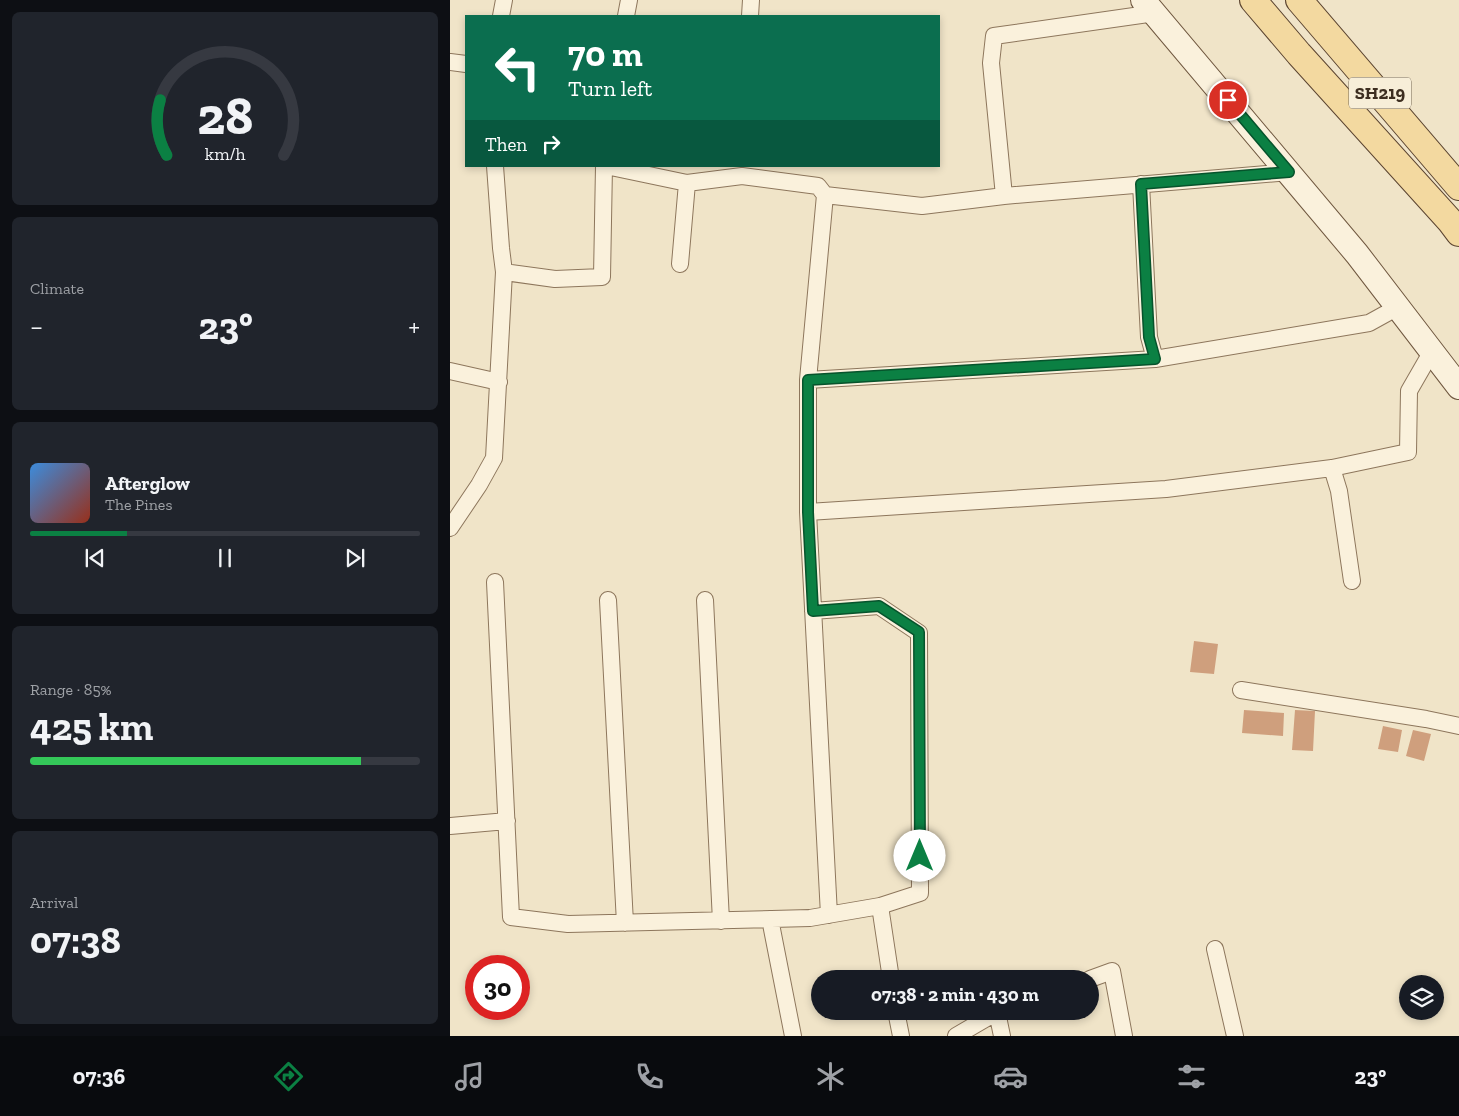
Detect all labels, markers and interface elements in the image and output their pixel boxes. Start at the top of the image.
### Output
text: 70 m [568,33,643,75]
icon: left [485,35,550,100]
text: Turn left [568,75,652,102]
road number: SH219 [1349,78,1411,109]
pin [1207,79,1249,121]
text: 28 [197,85,253,147]
icon: arrive [1214,86,1242,114]
icon: right [537,130,565,158]
text: Then [485,133,527,156]
text: km/h [205,143,245,165]
text: Climate [30,279,84,298]
text: 23° [198,303,253,349]
text: − [30,310,43,343]
text: + [408,310,420,343]
text: Afterglow [105,472,190,495]
text: The Pines [105,495,172,514]
icon: previous [81,544,109,572]
icon: pause [211,544,239,572]
icon: next [341,544,369,572]
text: Range · 85% [30,680,112,699]
text: 425 km [30,704,153,750]
position arrow [893,829,945,881]
text: Arrival [30,893,78,912]
text: 07:38 [30,917,121,963]
speed limit sign: 30 [465,955,530,1020]
map controls [1399,975,1444,1020]
button: layers [1399,975,1444,1020]
text: 07:38 · 2 min · 430 m [871,983,1039,1006]
icon: directions [271,1059,306,1094]
icon: music [452,1059,487,1094]
icon: phone [632,1059,667,1094]
icon: climate [813,1059,848,1094]
icon: car [993,1059,1028,1094]
icon: filters [1174,1059,1209,1094]
text: 07:36 [73,1063,125,1090]
text: 23° [1355,1063,1386,1090]

